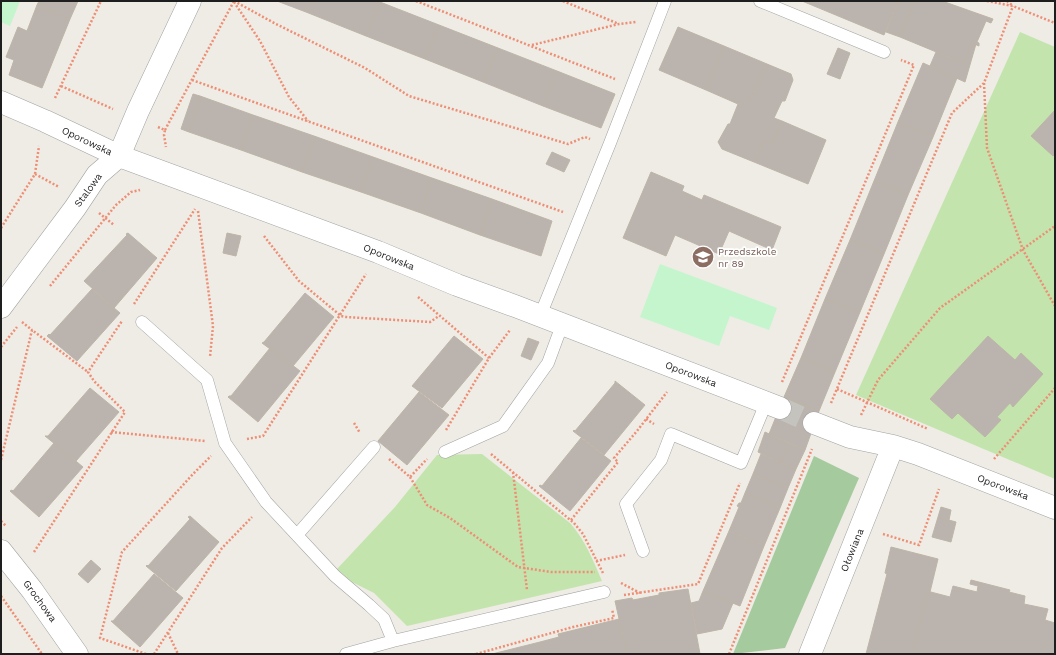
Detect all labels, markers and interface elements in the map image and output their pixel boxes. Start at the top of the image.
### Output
street label: Oporowska [60,125,114,158]
street label: Stalowa [72,171,104,209]
street label: Oporowska [362,242,417,272]
school or university icon: Przedszkole nr 89 [690,244,716,270]
place label: Przedszkole nr 89 [718,246,777,269]
street label: Oporowska [664,359,719,389]
street label: Oporowska [976,472,1031,502]
street label: Ołowiana [838,527,866,573]
street label: Grochowa [21,578,59,624]

